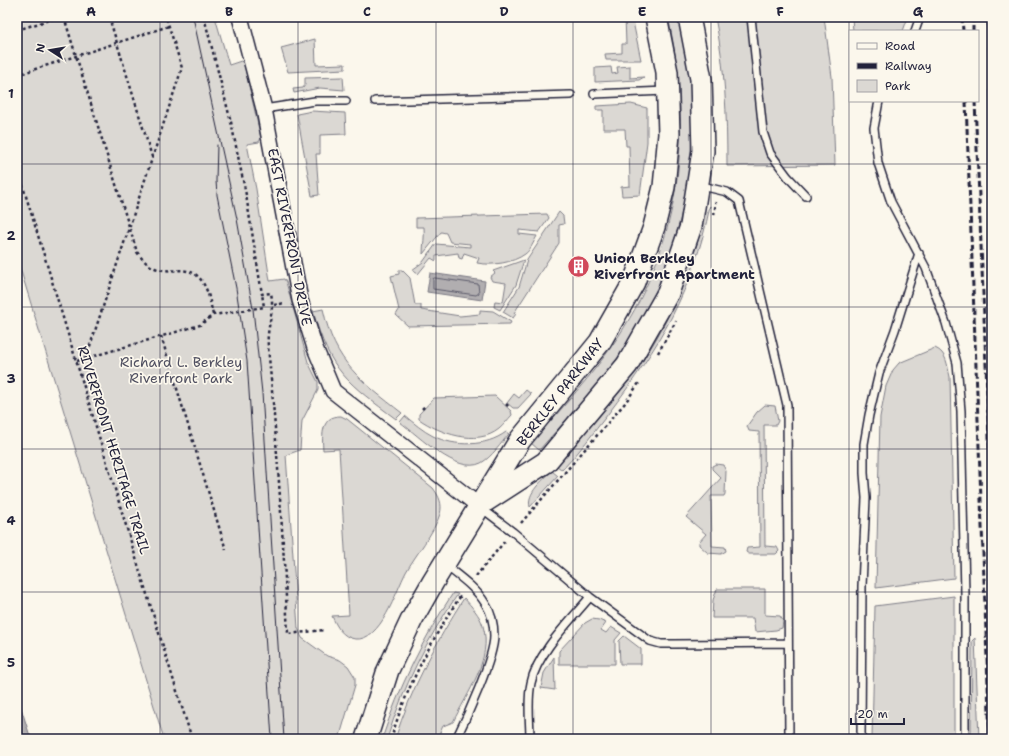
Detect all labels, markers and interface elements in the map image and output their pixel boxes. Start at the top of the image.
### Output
text: A [86,3,96,20]
text: B [225,3,233,20]
text: C [363,3,371,20]
text: D [499,3,509,20]
text: E [638,3,647,20]
text: F [776,3,784,20]
text: G [913,3,924,20]
north arrow [30,30,70,70]
legend [849,30,979,102]
text: Road [885,38,916,54]
text: N [32,42,49,54]
text: Railway [885,58,932,74]
text: Park [885,78,911,94]
text: 1 [8,85,14,102]
street label: EAST RIVERFRONT DRIVE [264,147,316,328]
text: 2 [6,227,16,244]
place label: Union Berkley Riverfront Apartment [594,249,755,283]
building icon: Union Berkley Riverfront Apartment [565,253,591,279]
street label: BERKLEY PARKWAY [512,334,608,449]
street label: RIVERFRONT HERITAGE TRAIL [74,344,154,557]
park label: Richard L. Berkley Riverfront Park [120,353,242,387]
text: 3 [6,370,16,387]
text: 4 [6,512,16,529]
text: 5 [7,654,15,671]
scale bar [851,700,904,726]
text: 20 m [857,706,888,722]

